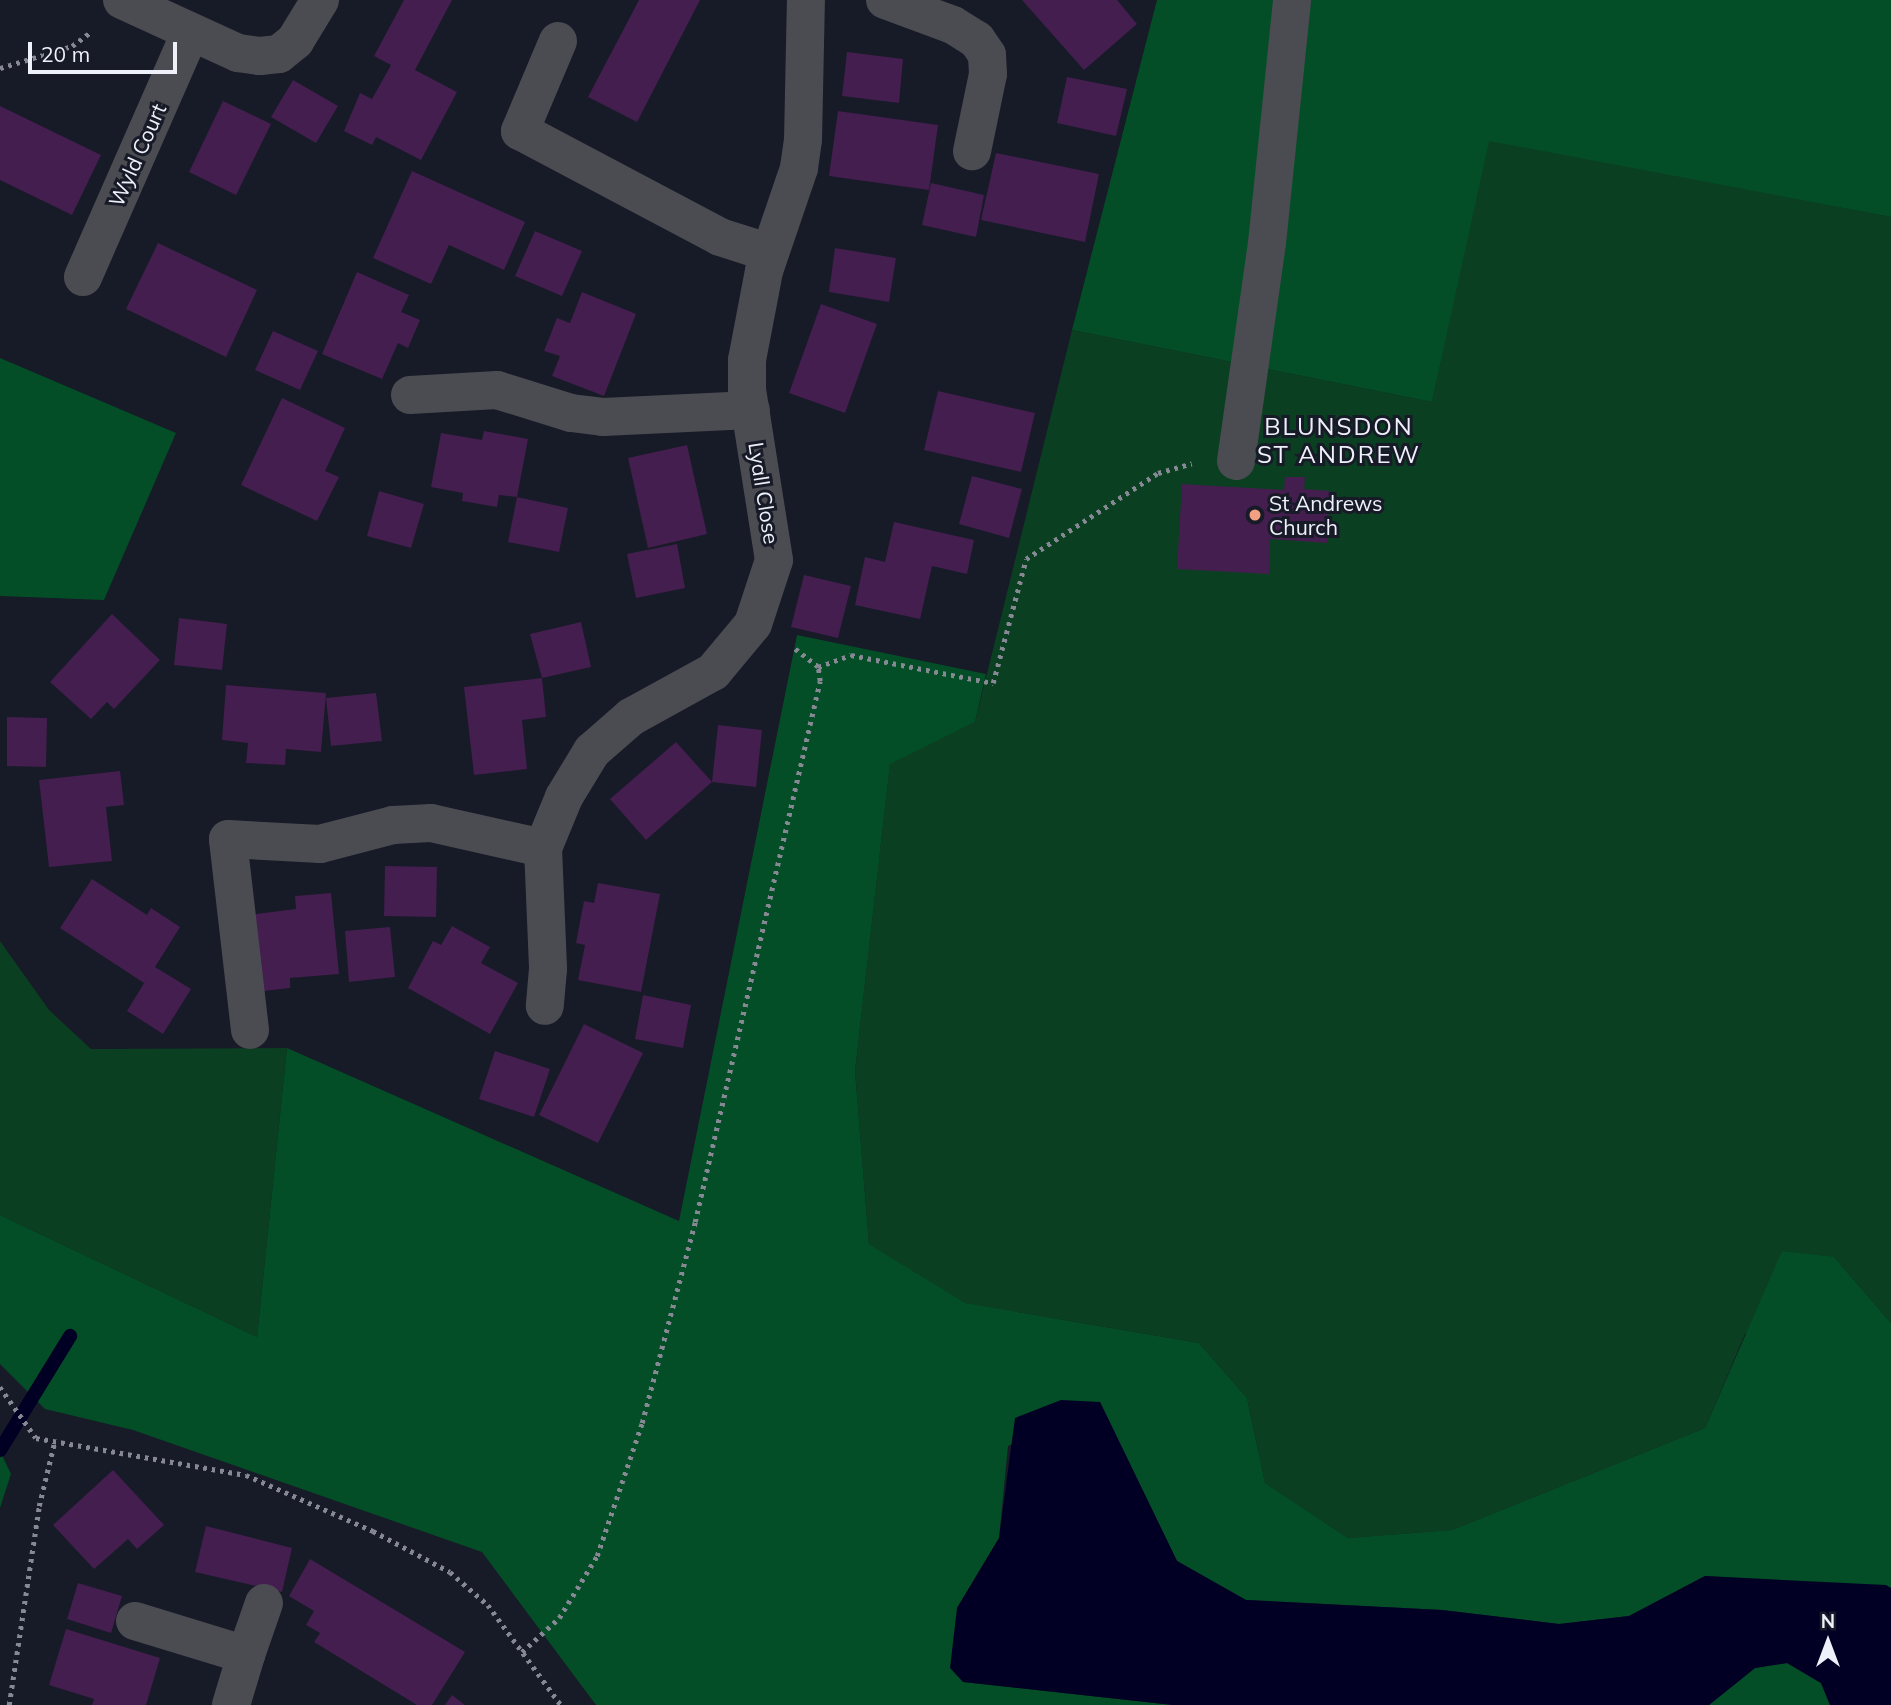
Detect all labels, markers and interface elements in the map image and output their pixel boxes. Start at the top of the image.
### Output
scale bar [32,28,180,72]
text: 20 m [41,41,90,67]
street label: Wyld Court [103,100,171,210]
district label: BLUNSDON ST ANDREW [1258,413,1420,469]
street label: Lyall Close [744,440,784,546]
place label: St Andrews Church [1269,490,1382,540]
marker: St Andrews Church [1247,507,1263,523]
north arrow [1793,1607,1863,1677]
text: N [1821,1609,1835,1633]

